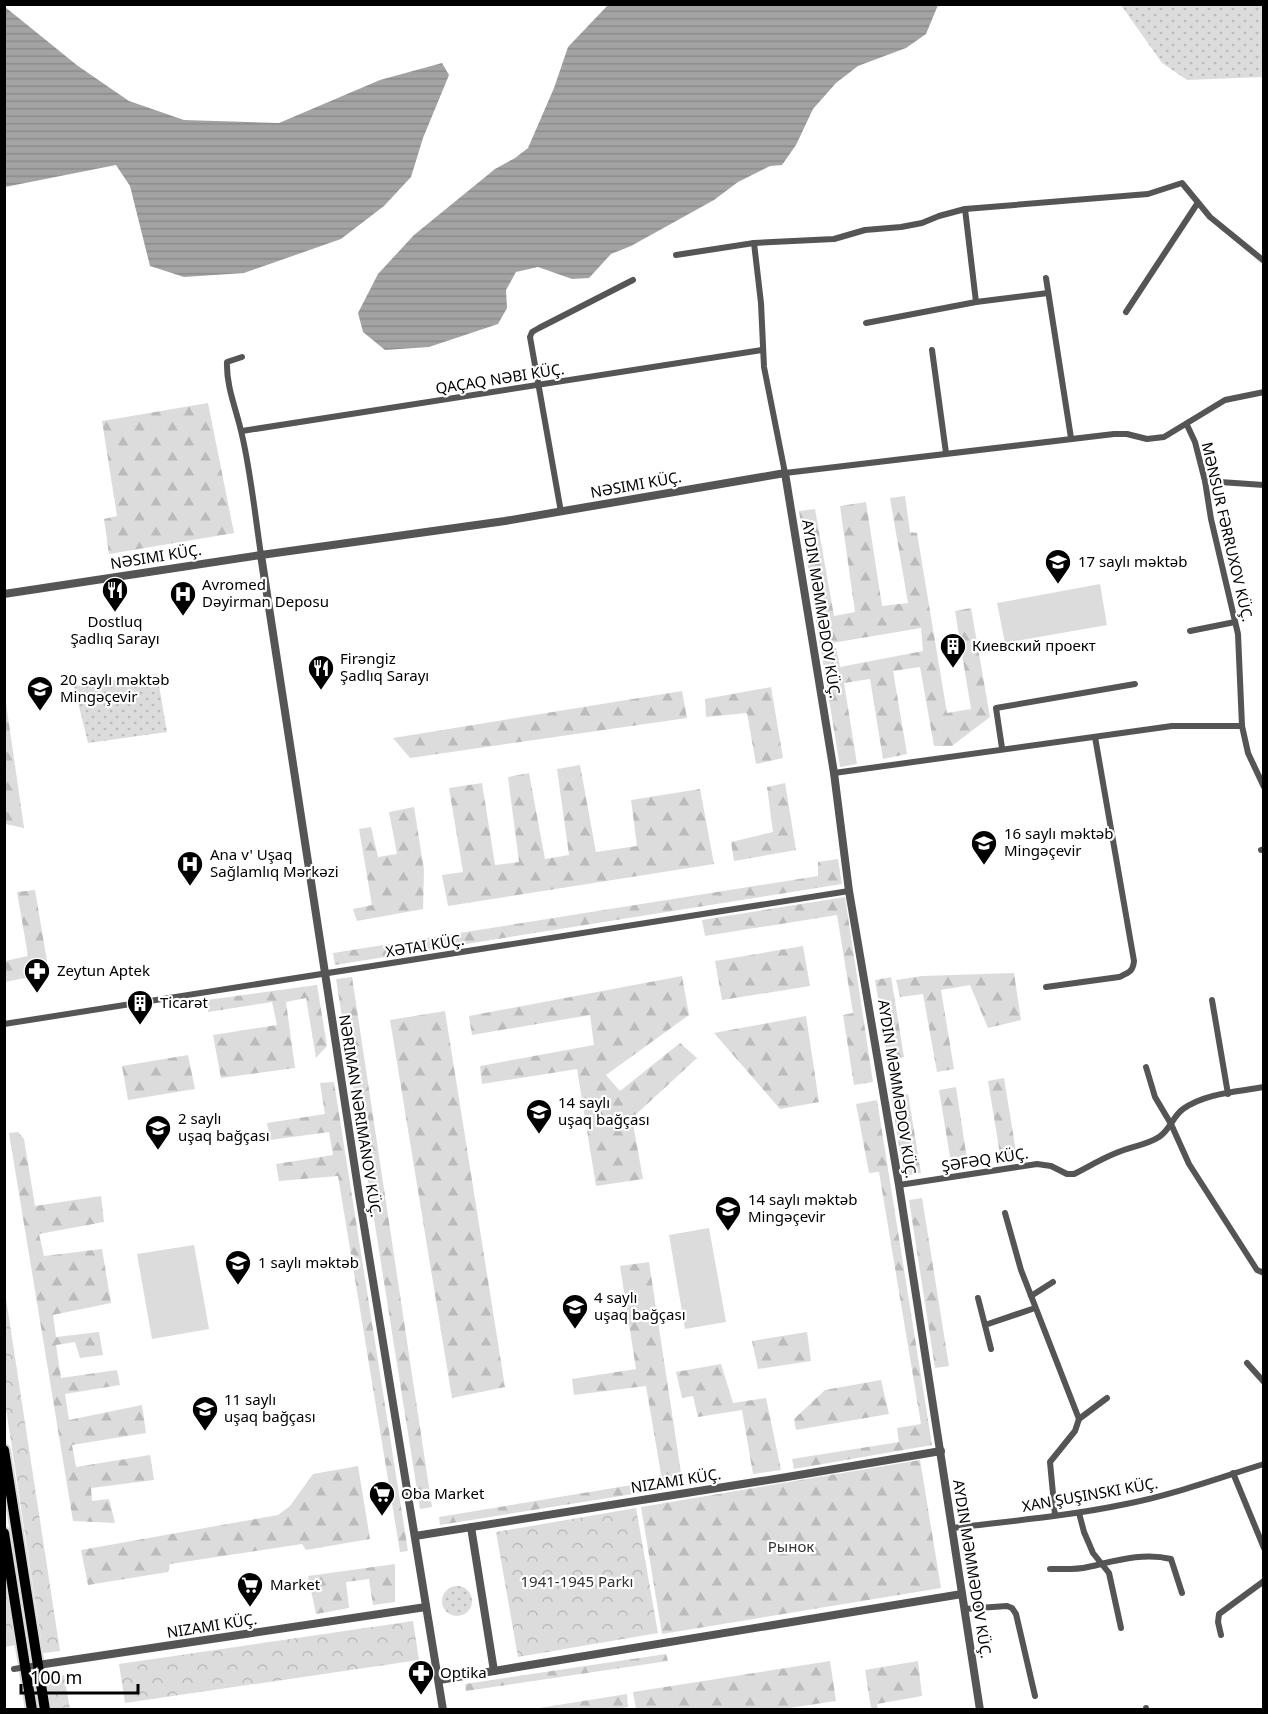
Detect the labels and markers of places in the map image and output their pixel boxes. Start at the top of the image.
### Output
school or university icon: 17 saylı məktəb [1043,547,1073,585]
place label: 17 saylı məktəb [1078,551,1188,571]
place label: Avromed Dəyirman Deposu [202,574,329,611]
restaurant icon: Dostluq Şadlıq Sarayı [100,575,130,613]
hospital icon: Avromed Dəyirman Deposu [168,579,198,617]
place label: Dostluq Şadlıq Sarayı [70,611,160,648]
building icon: Киевский проект [938,631,968,669]
place label: Киевский проект [972,635,1096,655]
place label: Firəngiz Şadlıq Sarayı [340,648,429,685]
restaurant icon: Firəngiz Şadlıq Sarayı [306,653,336,691]
place label: 20 saylı məktəb Mingəçevir [60,669,170,706]
school or university icon: 20 saylı məktəb Mingəçevir [25,674,55,712]
place label: 16 saylı məktəb Mingəçevir [1004,823,1114,860]
school or university icon: 16 saylı məktəb Mingəçevir [969,828,999,866]
place label: Ana v' Uşaq Sağlamlıq Mərkəzi [210,844,339,881]
hospital icon: Ana v' Uşaq Sağlamlıq Mərkəzi [175,849,205,887]
pharmacy icon: Zeytun Aptek [22,956,52,994]
place label: Zeytun Aptek [57,960,150,980]
building icon: Ticarət [125,988,155,1026]
place label: Ticarət [160,992,208,1012]
place label: 14 saylı uşaq bağçası [558,1092,650,1129]
school or university icon: 14 saylı uşaq bağçası [524,1097,554,1135]
place label: 2 saylı uşaq bağçası [178,1108,270,1145]
school or university icon: 2 saylı uşaq bağçası [143,1113,173,1151]
place label: 14 saylı məktəb Mingəçevir [748,1189,858,1226]
school or university icon: 14 saylı məktəb Mingəçevir [713,1194,743,1232]
school or university icon: 1 saylı məktəb [223,1248,253,1286]
place label: 1 saylı məktəb [258,1252,359,1272]
place label: 4 saylı uşaq bağçası [594,1287,686,1324]
school or university icon: 4 saylı uşaq bağçası [560,1292,590,1330]
place label: 11 saylı uşaq bağçası [224,1389,316,1426]
school or university icon: 11 saylı uşaq bağçası [190,1394,220,1432]
supermarket icon: Oba Market [367,1479,397,1517]
place label: Oba Market [401,1483,485,1503]
supermarket icon: Market [235,1570,265,1608]
place label: Market [270,1574,321,1594]
pharmacy icon: Optika [406,1658,436,1696]
place label: Optika [440,1662,487,1682]

